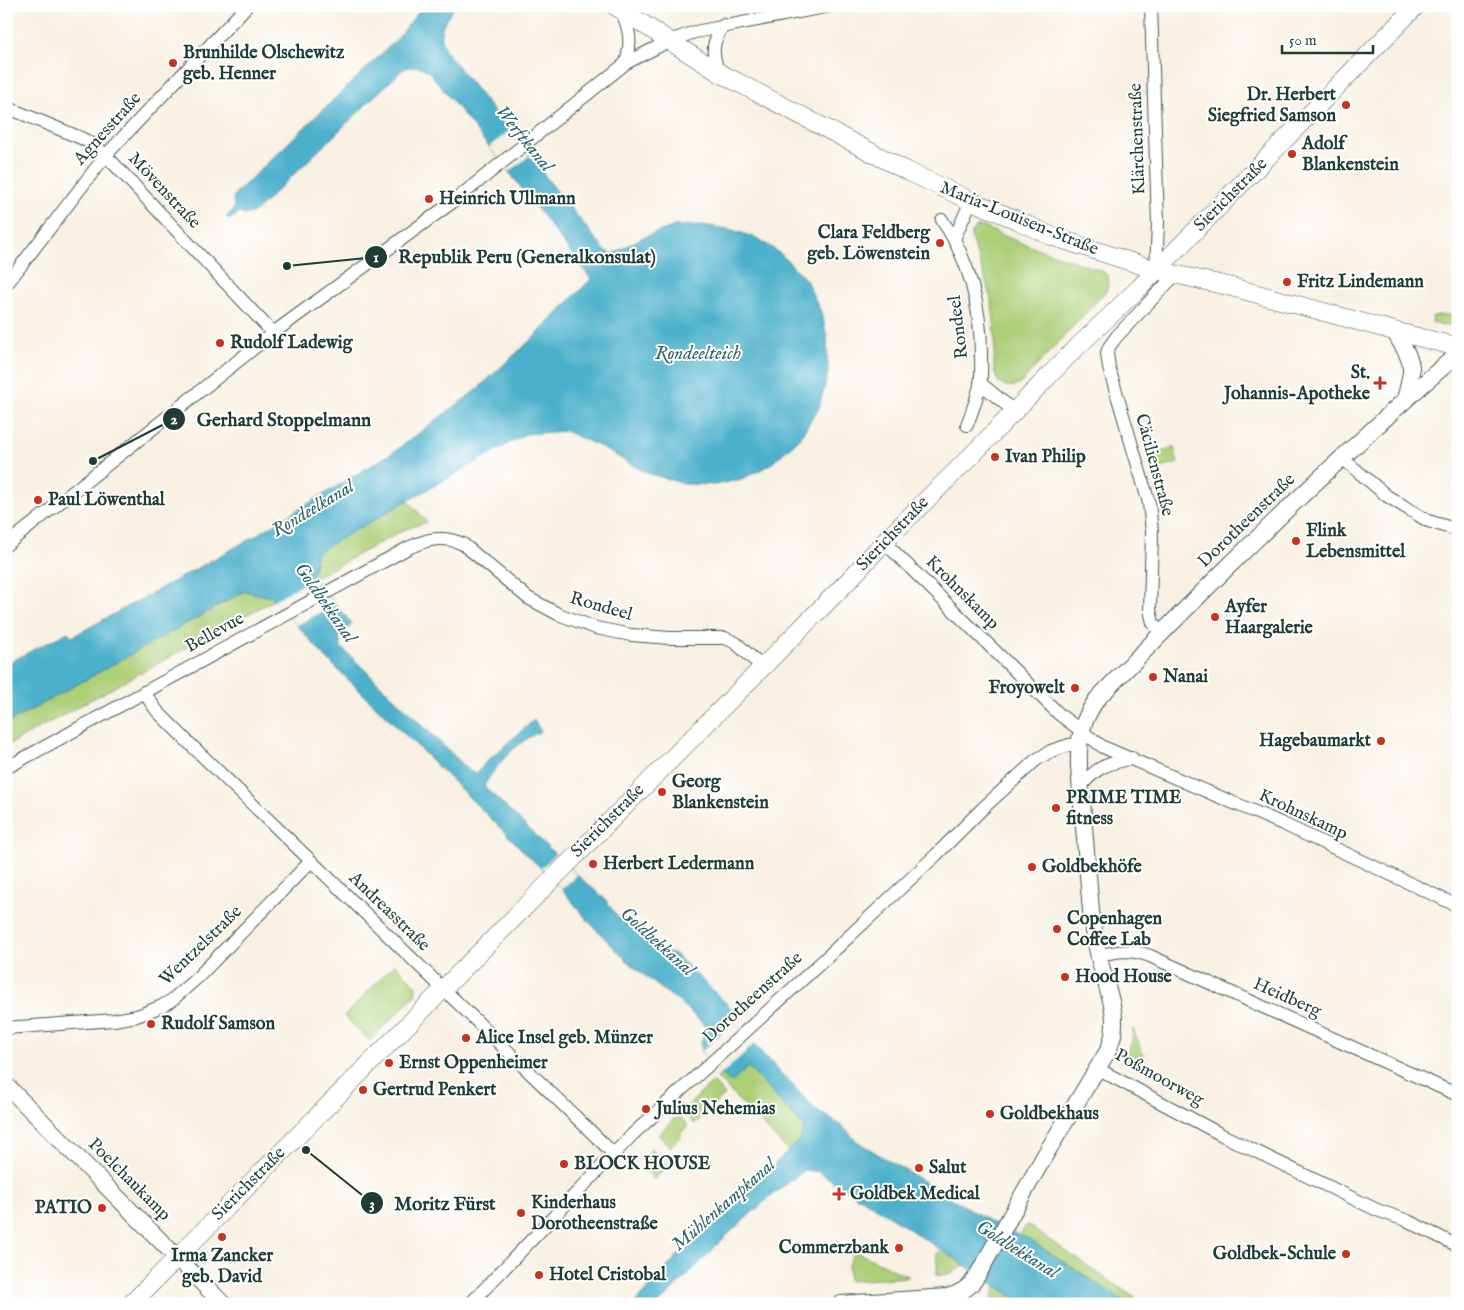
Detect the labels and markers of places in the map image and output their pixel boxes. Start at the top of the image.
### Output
place label: Brunhilde Olschewitz geb. Henner [183,42,345,86]
marker: Brunhilde Olschewitz geb. Henner [167,57,179,69]
place label: Dr. Herbert Siegfried Samson [1208,84,1337,128]
marker: Dr. Herbert Siegfried Samson [1340,99,1352,111]
place label: Adolf Blankenstein [1301,133,1399,177]
marker: Adolf Blankenstein [1286,148,1298,160]
place label: Heinrich Ullmann [439,188,576,211]
marker: Heinrich Ullmann [423,193,435,205]
place label: Clara Feldberg geb. Löwenstein [807,222,931,266]
marker: Clara Feldberg geb. Löwenstein [934,237,946,249]
callout: Republik Peru (Generalkonsulat) [364,240,666,274]
place label: Fritz Lindemann [1297,271,1424,294]
marker: Fritz Lindemann [1281,276,1293,288]
place label: Rudolf Ladewig [230,332,354,355]
marker: Rudolf Ladewig [214,337,226,349]
place label: St. Johannis-Apotheke [1222,362,1371,406]
marker: St. Johannis-Apotheke [1374,377,1386,389]
callout: Gerhard Stoppelmann [162,402,381,436]
place label: Ivan Philip [1005,446,1086,469]
marker: Ivan Philip [989,451,1001,463]
place label: Paul Löwenthal [48,489,166,512]
marker: Paul Löwenthal [32,494,44,506]
place label: Flink Lebensmittel [1306,520,1406,564]
marker: Flink Lebensmittel [1290,535,1302,547]
place label: Ayfer Haargalerie [1224,596,1314,640]
marker: Ayfer Haargalerie [1209,611,1221,623]
place label: Nanai [1162,666,1208,689]
marker: Nanai [1147,671,1159,683]
place label: Froyowelt [988,677,1066,700]
marker: Froyowelt [1069,682,1081,694]
place label: Hagebaumarkt [1259,730,1372,753]
marker: Hagebaumarkt [1375,735,1387,747]
place label: Georg Blankenstein [672,771,769,815]
marker: Georg Blankenstein [656,786,668,798]
place label: PRIME TIME fitness [1066,787,1182,831]
marker: PRIME TIME fitness [1050,802,1062,814]
place label: Herbert Ledermann [603,853,755,876]
place label: Goldbekhöfe [1042,856,1143,879]
marker: Herbert Ledermann [587,858,599,870]
marker: Goldbekhöfe [1026,861,1038,873]
place label: Copenhagen Coffee Lab [1067,908,1163,952]
marker: Copenhagen Coffee Lab [1051,923,1063,935]
place label: Hood House [1075,966,1173,989]
marker: Hood House [1059,971,1071,983]
place label: Rudolf Samson [161,1013,275,1036]
marker: Rudolf Samson [145,1018,157,1030]
place label: Alice Insel geb. Münzer [475,1027,653,1050]
marker: Alice Insel geb. Münzer [460,1032,472,1044]
place label: Ernst Oppenheimer [399,1052,548,1075]
marker: Ernst Oppenheimer [383,1057,395,1069]
place label: Gertrud Penkert [373,1079,497,1102]
marker: Gertrud Penkert [357,1084,369,1096]
place label: Julius Nehemias [654,1098,776,1121]
marker: Julius Nehemias [640,1103,652,1115]
place label: Goldbekhaus [1000,1103,1100,1126]
marker: Goldbekhaus [984,1108,996,1120]
place label: BLOCK HOUSE [574,1153,711,1176]
place label: Salut [929,1157,967,1180]
marker: BLOCK HOUSE [558,1158,570,1170]
marker: Salut [913,1162,925,1174]
place label: Goldbek Medical [850,1183,981,1206]
callout: Moritz Fürst [360,1186,506,1220]
marker: Goldbek Medical [832,1187,846,1201]
place label: Kinderhaus Dorotheenstraße [531,1192,658,1236]
place label: PATIO [35,1197,92,1220]
marker: PATIO [96,1202,108,1214]
marker: Kinderhaus Dorotheenstraße [515,1207,527,1219]
marker: Irma Zancker geb. David [216,1231,228,1243]
place label: Commerzbank [779,1237,890,1260]
marker: Commerzbank [893,1242,905,1254]
place label: Goldbek-Schule [1213,1243,1337,1266]
place label: Irma Zancker geb. David [171,1245,273,1289]
marker: Goldbek-Schule [1340,1248,1352,1260]
place label: Hotel Cristobal [549,1264,667,1287]
marker: Hotel Cristobal [533,1269,545,1281]

